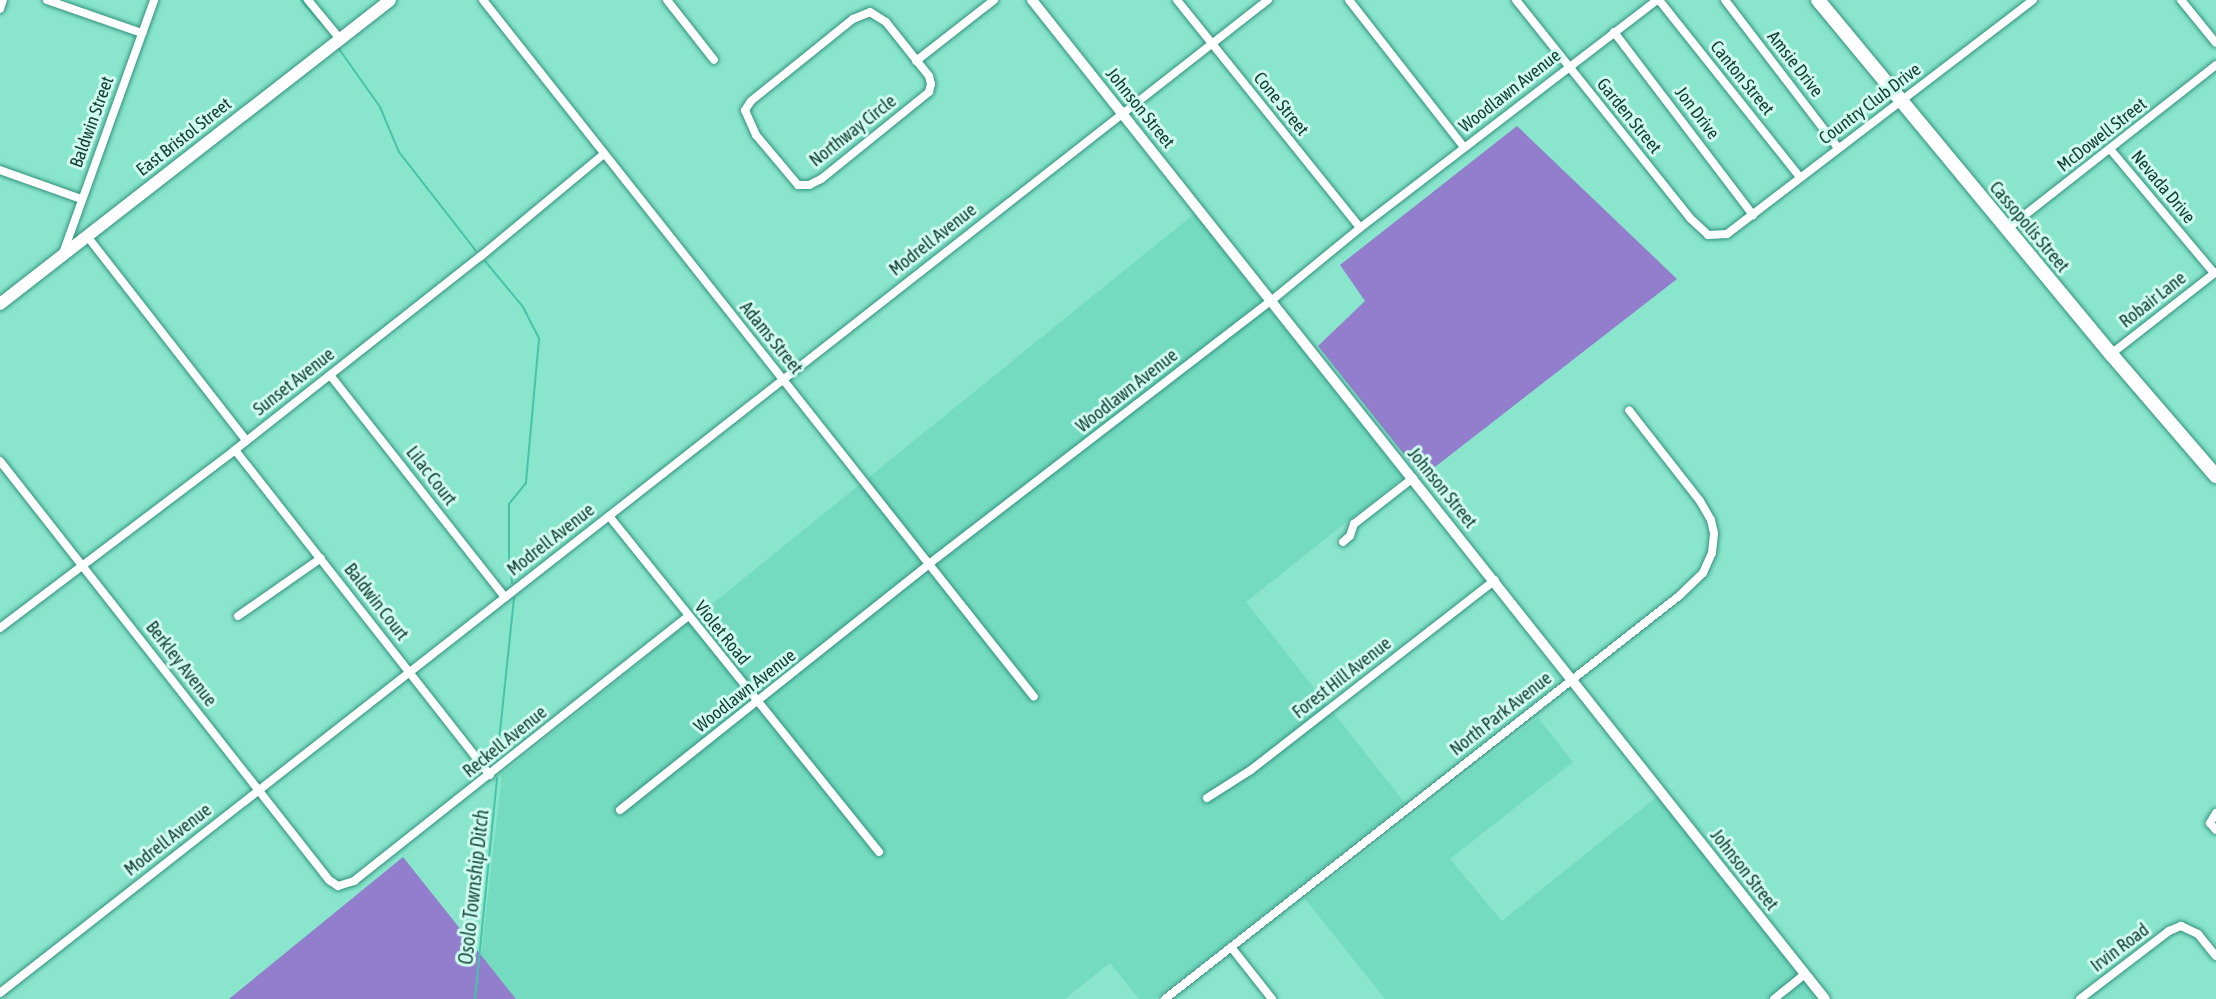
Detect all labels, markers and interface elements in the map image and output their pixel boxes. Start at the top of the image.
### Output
street label: Amsie Drive [1763,27,1827,101]
street label: Canton Street [1705,36,1779,120]
street label: Woodlawn Avenue [1455,45,1565,137]
street label: Country Club Drive [1815,59,1925,149]
street label: Johnson Street [1101,63,1179,153]
street label: Cone Street [1249,68,1313,140]
street label: Baldwin Street [66,73,118,171]
street label: Garden Street [1592,74,1666,158]
street label: Jon Drive [1670,82,1724,144]
street label: Northway Circle [805,91,901,171]
street label: East Bristol Street [132,93,236,181]
street label: McDowell Street [2053,93,2151,177]
street label: Nevada Drive [2126,146,2200,228]
street label: Cassopolis Street [1985,177,2073,277]
street label: Modrell Avenue [885,199,981,281]
street label: Robair Lane [2115,267,2191,333]
street label: Adams Street [735,297,807,379]
street label: Sunset Avenue [249,344,339,420]
street label: Woodlawn Avenue [1072,345,1182,437]
street label: Lilac Court [401,442,461,510]
street label: Johnson Street [1403,443,1481,533]
street label: Modrell Avenue [503,499,599,581]
street label: Baldwin Court [339,559,413,645]
street label: Violet Road [690,597,754,669]
street label: Berkley Avenue [141,617,221,711]
street label: Forest Hill Avenue [1288,633,1396,723]
street label: Woodlawn Avenue [690,645,800,737]
street label: North Park Avenue [1446,668,1556,760]
street label: Reckell Avenue [459,702,551,782]
street label: Modrell Avenue [120,799,216,881]
water label: Osolo Township Ditch [453,808,493,966]
street label: Johnson Street [1706,825,1782,915]
street label: Irvin Road [2087,919,2153,977]

